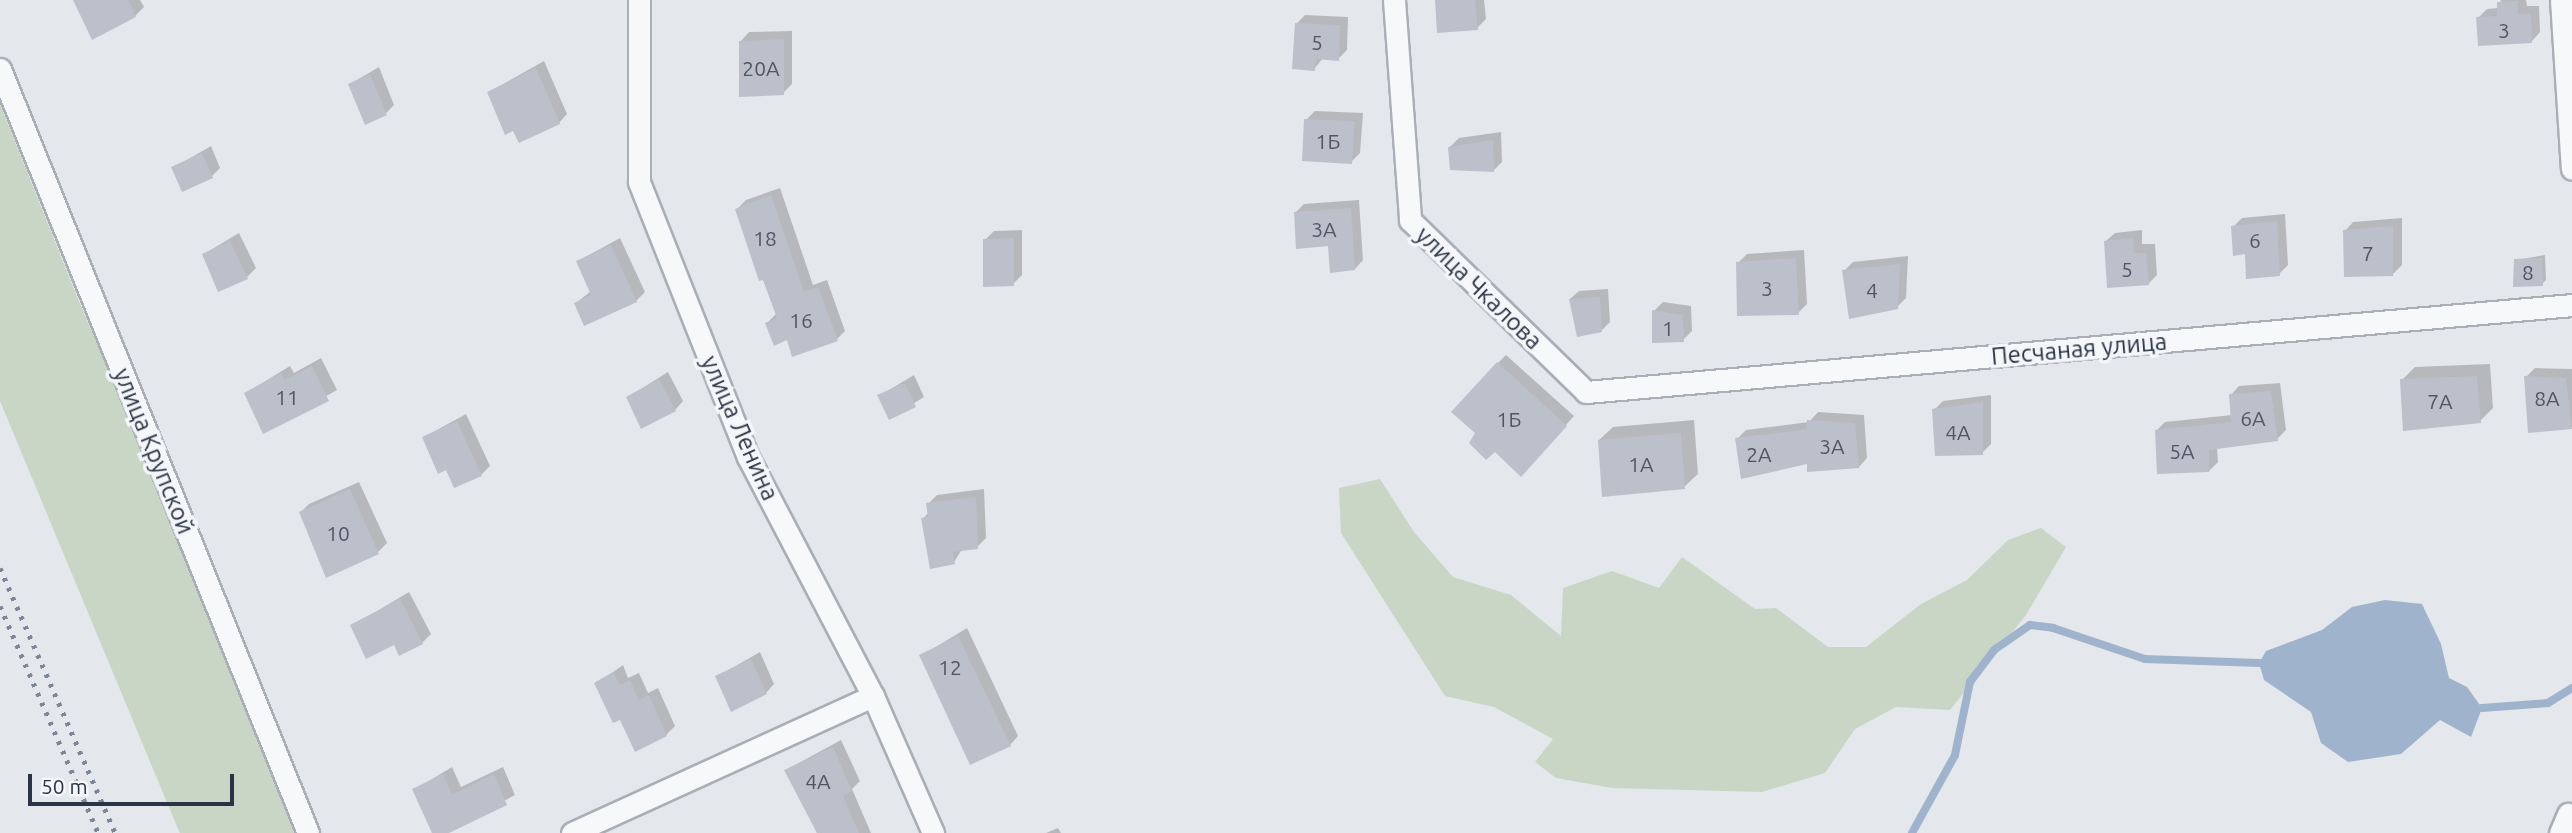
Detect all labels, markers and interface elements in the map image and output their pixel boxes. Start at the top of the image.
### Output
house number: 3 [2498,17,2510,43]
house number: 5 [1311,29,1323,55]
house number: 20А [742,55,780,81]
house number: 1Б [1316,128,1340,154]
house number: 3А [1311,216,1337,242]
street label: улица Чкалова [1410,221,1548,355]
house number: 18 [753,225,777,251]
house number: 6 [2249,227,2261,253]
house number: 7 [2362,240,2374,266]
house number: 5 [2121,256,2133,282]
house number: 8 [2522,259,2534,285]
house number: 3 [1761,275,1773,301]
house number: 4 [1866,277,1878,303]
house number: 16 [789,307,813,333]
house number: 1 [1662,315,1674,341]
street label: Песчаная улица [1990,327,2168,371]
street label: улица Ленина [695,351,785,505]
street label: улица Крупской [108,364,200,538]
house number: 11 [275,384,299,410]
house number: 8А [2534,385,2560,411]
house number: 7А [2427,388,2453,414]
house number: 6А [2240,405,2266,431]
house number: 1Б [1497,406,1521,432]
house number: 4А [1945,419,1971,445]
house number: 3А [1819,433,1845,459]
house number: 5А [2169,438,2195,464]
house number: 2А [1746,441,1772,467]
house number: 1А [1628,451,1654,477]
house number: 10 [326,520,350,546]
house number: 12 [938,654,962,680]
scale bar [32,760,238,804]
house number: 4А [805,768,831,794]
text: 50 m [41,774,88,798]

